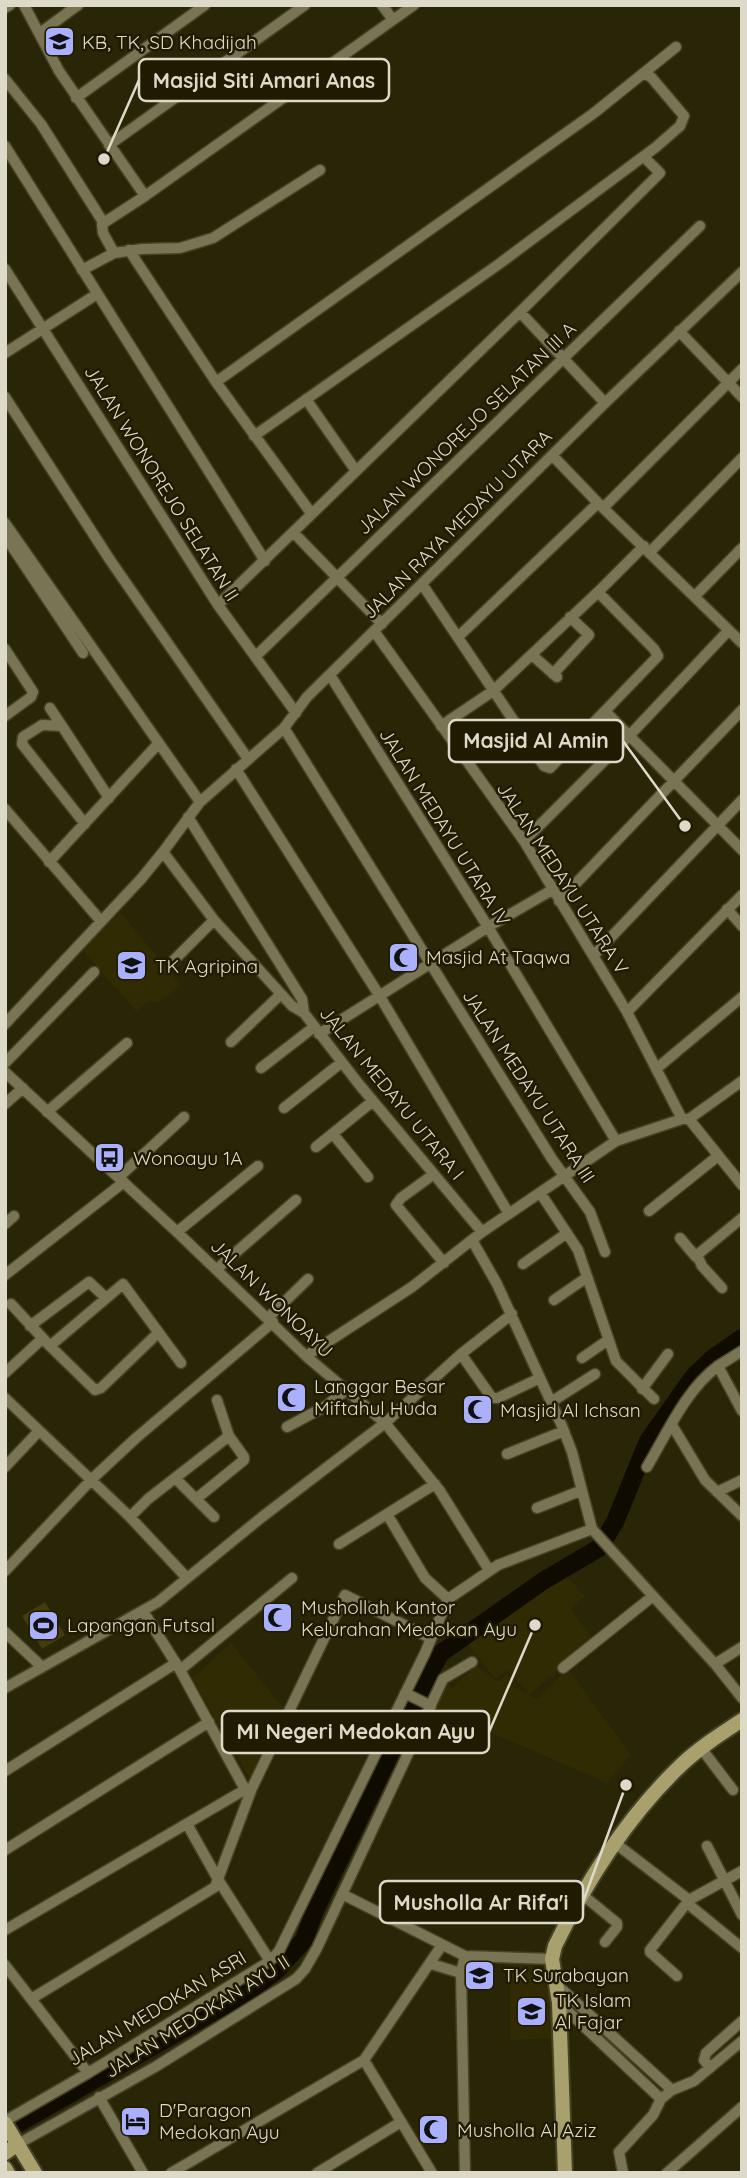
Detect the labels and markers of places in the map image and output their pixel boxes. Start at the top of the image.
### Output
school or university icon: KB, TK, SD Khadijah [42,25,76,59]
place label: KB, TK, SD Khadijah [82,30,257,54]
callout: Masjid Siti Amari Anas [139,59,389,101]
callout: Masjid Al Amin [449,720,623,762]
mosque icon: Masjid At Taqwa [386,940,420,974]
place label: Masjid At Taqwa [426,945,570,969]
school or university icon: TK Agripina [115,949,149,983]
place label: TK Agripina [155,954,258,978]
bus stop icon: Wonoayu 1A [93,1141,127,1175]
place label: Wonoayu 1A [133,1146,243,1170]
place label: Langgar Besar Miftahul Huda [314,1374,446,1420]
mosque icon: Langgar Besar Miftahul Huda [274,1380,308,1414]
mosque icon: Masjid Al Ichsan [460,1393,494,1427]
place label: Masjid Al Ichsan [500,1398,641,1422]
place label: Mushollah Kantor Kelurahan Medokan Ayu [301,1595,517,1641]
mosque icon: Mushollah Kantor Kelurahan Medokan Ayu [261,1601,295,1635]
sports icon: Lapangan Futsal [27,1608,61,1642]
place label: Lapangan Futsal [67,1613,215,1637]
callout: MI Negeri Medokan Ayu [222,1711,489,1753]
callout: Musholla Ar Rifa'i [380,1881,583,1923]
school or university icon: TK Surabayan [463,1958,497,1992]
place label: TK Surabayan [503,1963,629,1987]
place label: TK Islam Al Fajar [555,1988,631,2034]
school or university icon: TK Islam Al Fajar [515,1994,549,2028]
place label: D'Paragon Medokan Ayu [159,2098,280,2144]
hotel icon: D'Paragon Medokan Ayu [119,2104,153,2138]
mosque icon: Musholla Al Aziz [417,2113,451,2147]
place label: Musholla Al Aziz [457,2118,597,2142]

